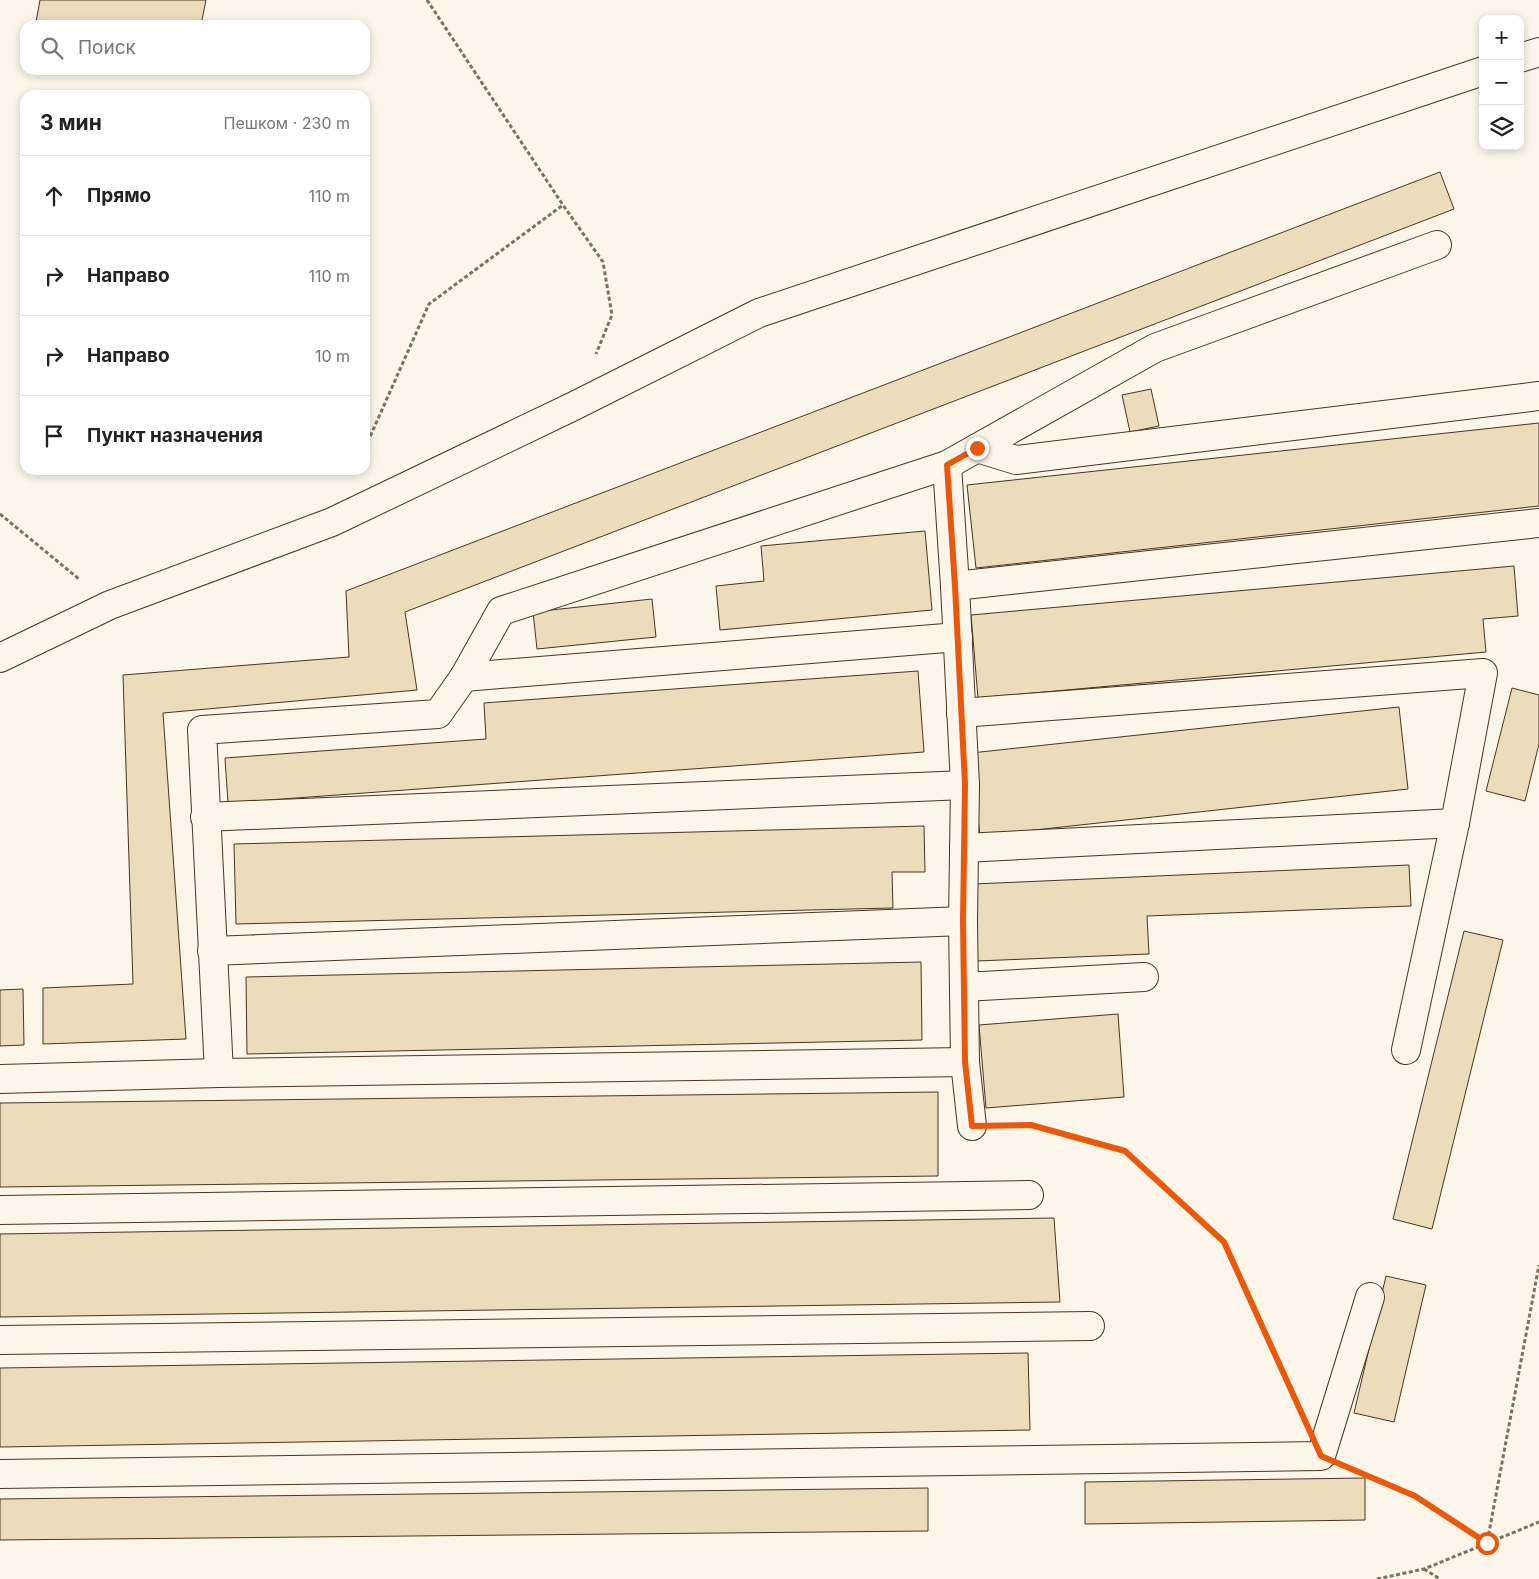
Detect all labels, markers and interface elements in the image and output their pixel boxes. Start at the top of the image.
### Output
map controls [1479,15,1524,150]
button: + [1479,15,1524,60]
search box [20,20,370,75]
icon: search [38,34,66,62]
text: Поиск [78,36,136,59]
button: − [1479,60,1524,105]
button: layers [1479,105,1524,150]
text: 3 мин [40,110,102,135]
text: Пешком · 230 m [224,113,350,133]
icon: ahead [40,182,68,210]
text: Прямо [87,184,151,207]
text: 110 m [308,186,350,206]
icon: right [40,262,68,290]
text: Направо [87,264,170,287]
text: 110 m [308,266,350,286]
icon: right [40,342,68,370]
text: Направо [87,344,170,367]
text: 10 m [315,346,350,366]
icon: arrive [40,422,68,450]
text: Пункт назначения [87,424,263,447]
route end [966,437,989,460]
route start [1476,1532,1499,1555]

